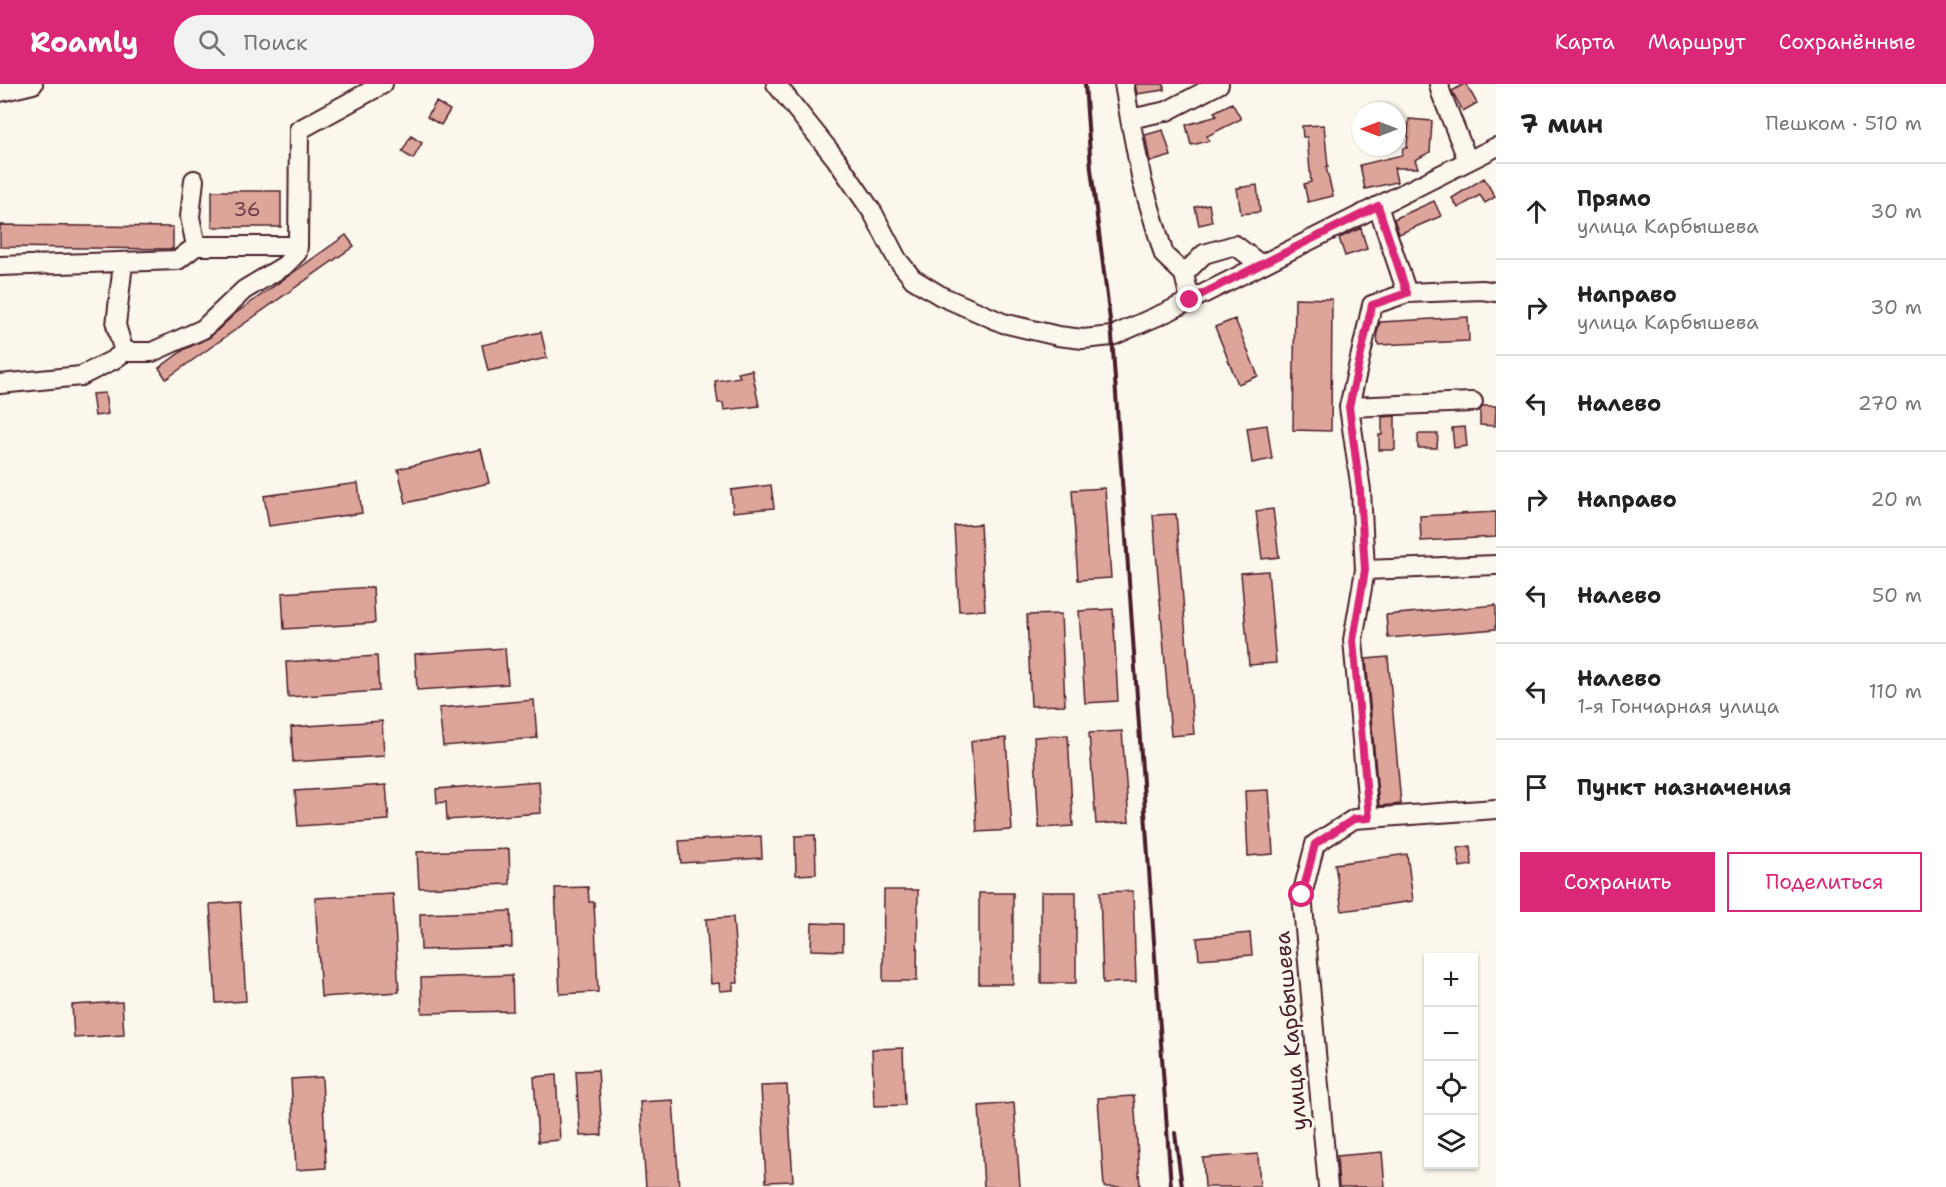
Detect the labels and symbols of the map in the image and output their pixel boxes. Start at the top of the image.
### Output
north arrow [1352,102,1406,156]
house number: 36 [233,196,261,222]
route end [1176,286,1202,312]
route start [1288,881,1314,907]
street label: улица Карбышева [1267,930,1314,1132]

